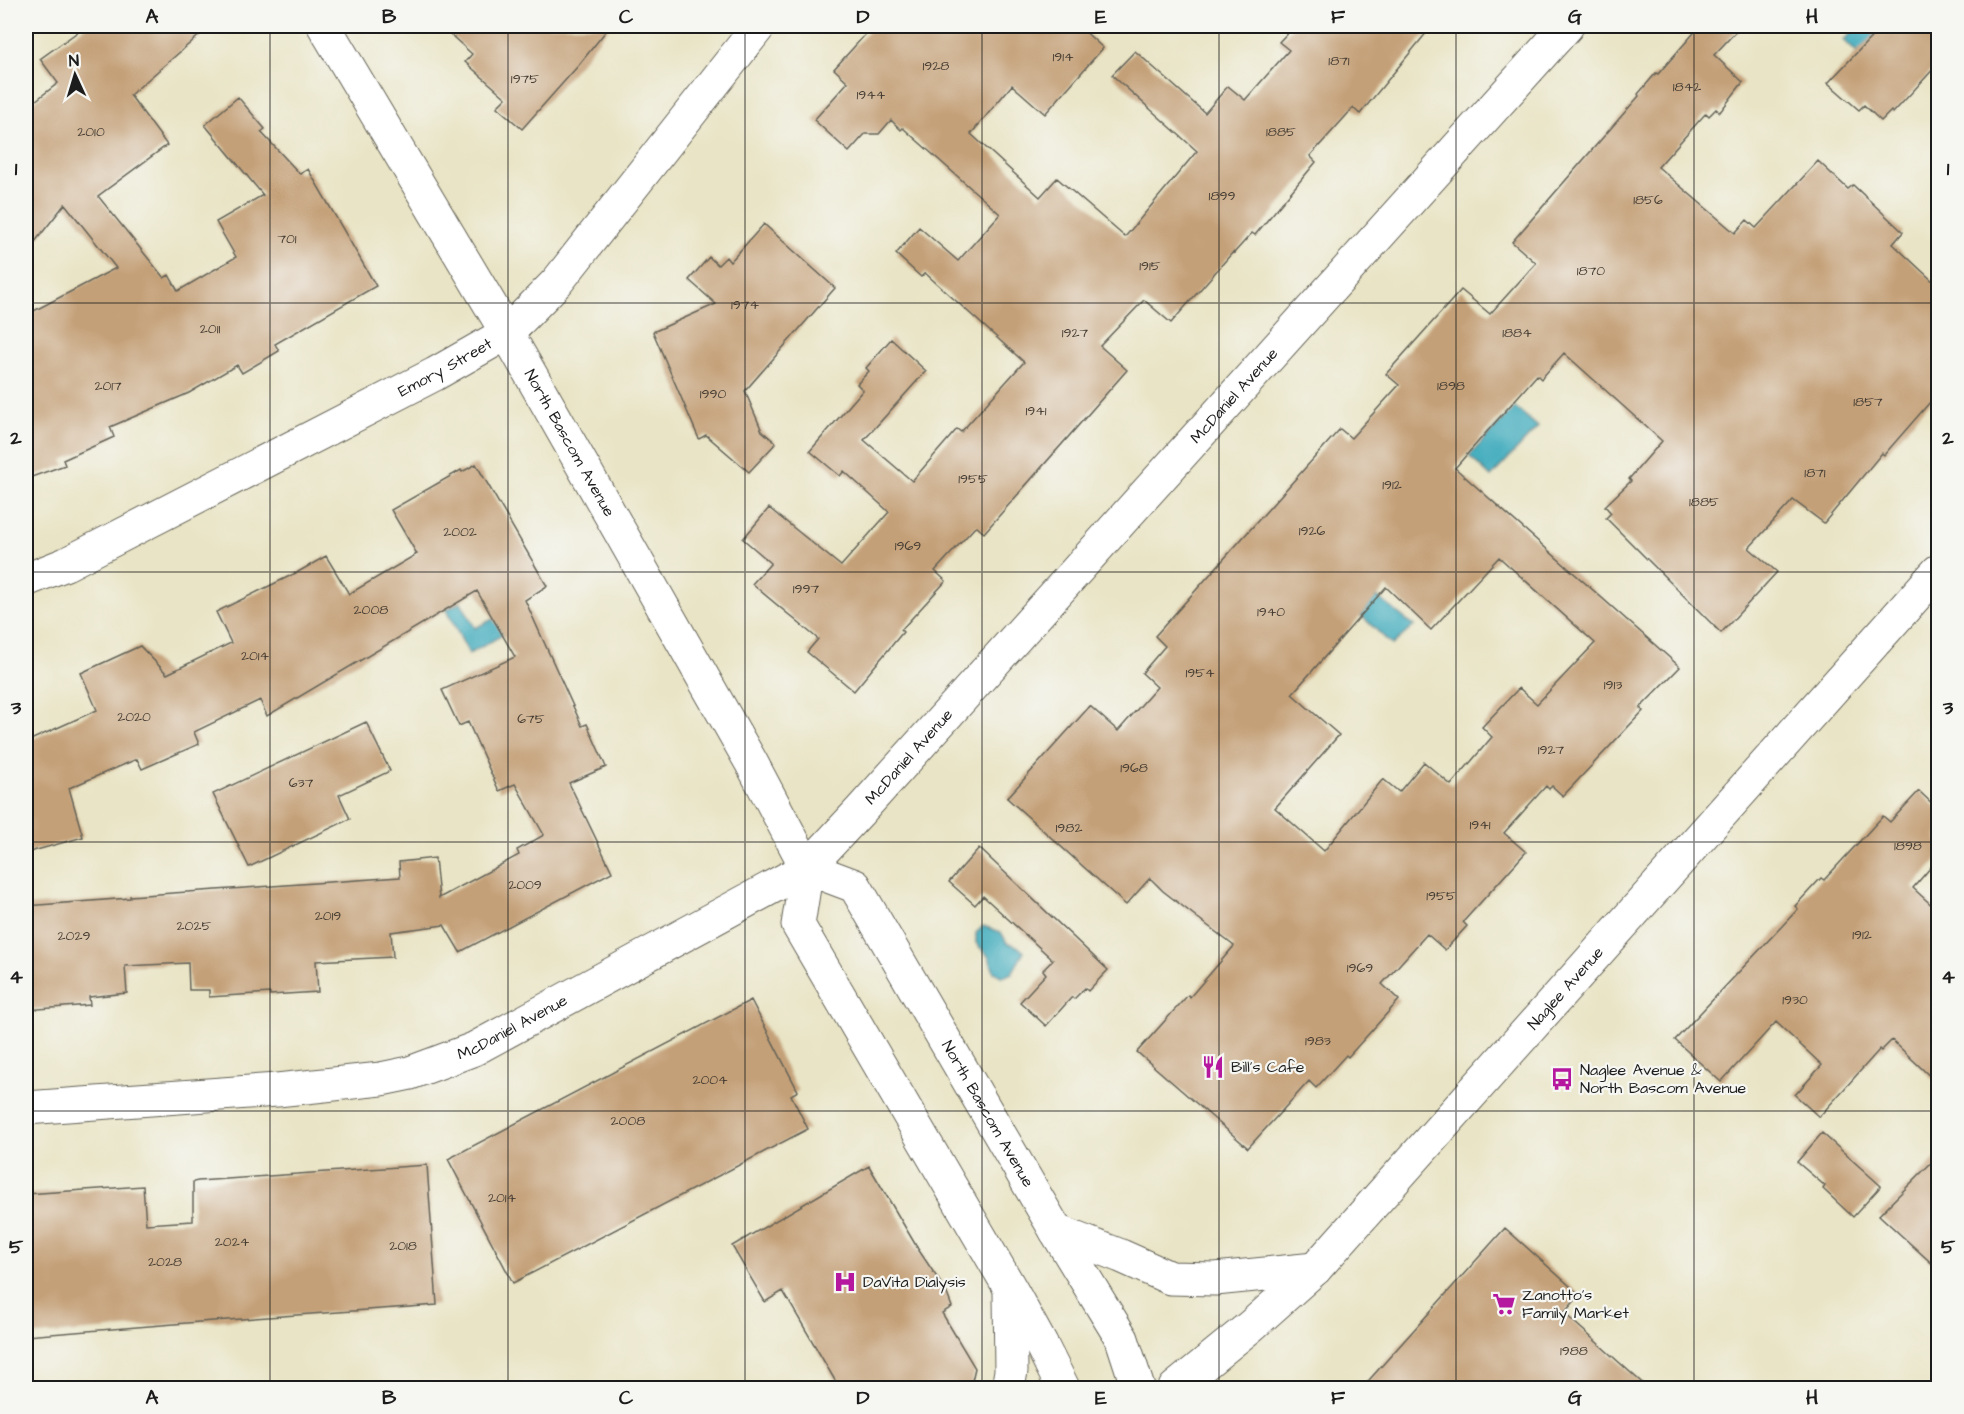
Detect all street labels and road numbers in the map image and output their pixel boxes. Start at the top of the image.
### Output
street label: Emory Street [394,332,497,402]
street label: McDaniel Avenue [1185,343,1283,448]
street label: North Bascom Avenue [519,365,620,521]
street label: McDaniel Avenue [860,704,958,809]
street label: Naglee Avenue [1522,942,1609,1035]
street label: McDaniel Avenue [454,989,572,1065]
street label: North Bascom Avenue [936,1037,1039,1192]

